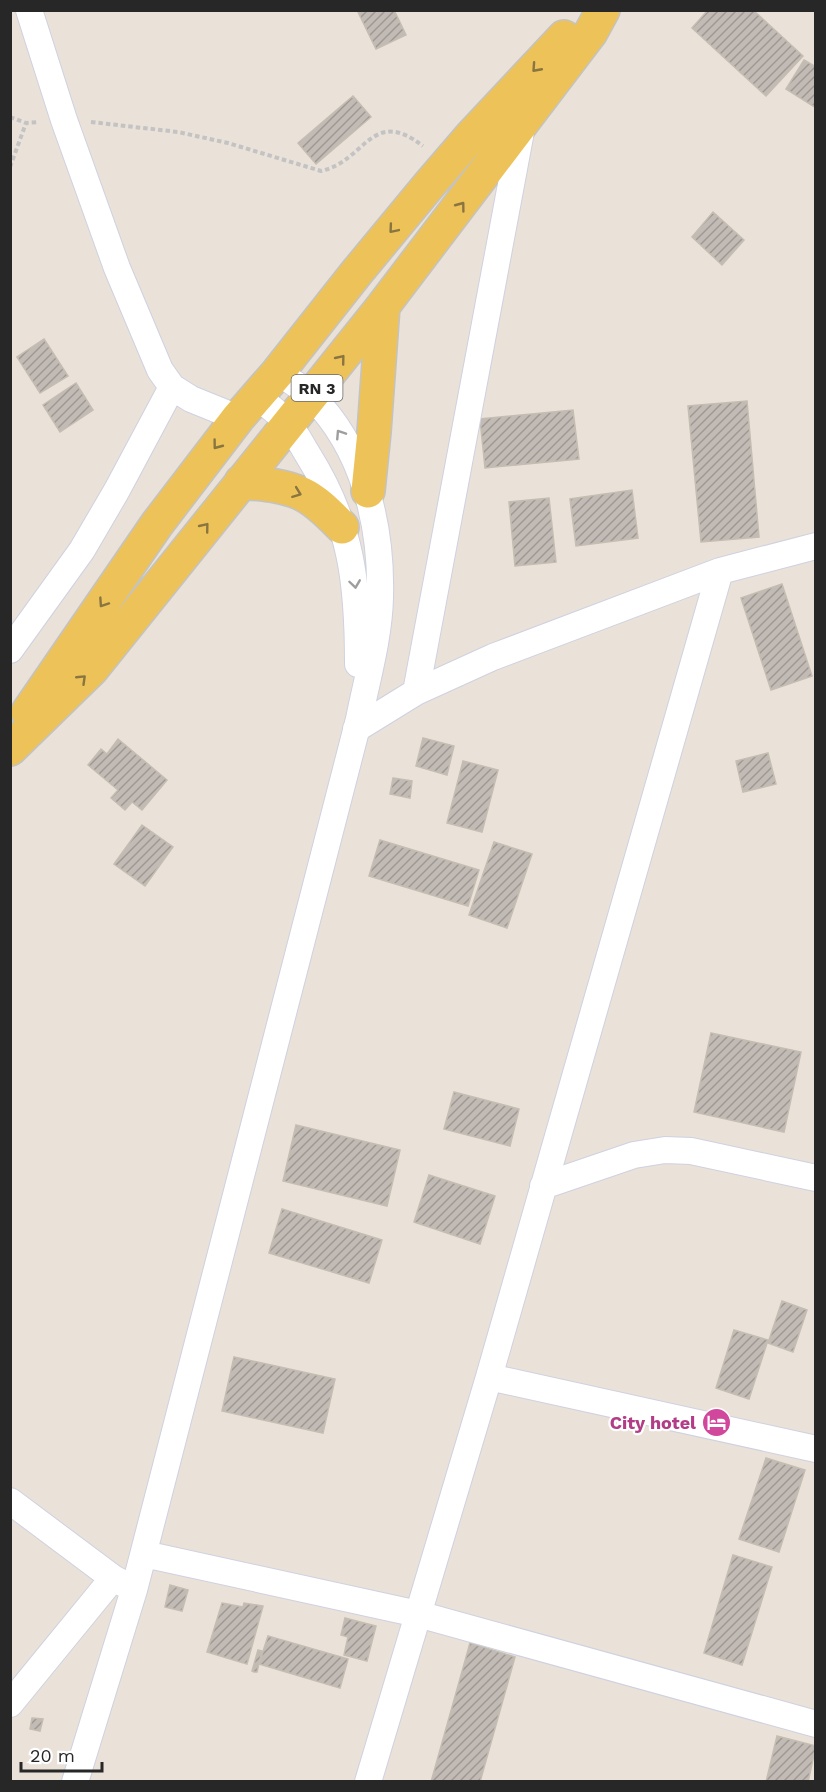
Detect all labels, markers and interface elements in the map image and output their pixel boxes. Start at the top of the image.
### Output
one-way arrow [533,60,544,71]
one-way arrow [454,201,465,212]
one-way arrow [389,222,400,233]
one-way arrow [333,355,344,366]
road number: RN 3 [292,375,342,401]
one-way arrow [336,430,347,441]
one-way arrow [213,439,224,450]
one-way arrow [290,486,301,498]
one-way arrow [197,523,208,534]
one-way arrow [349,579,361,588]
one-way arrow [99,597,110,608]
one-way arrow [75,675,86,686]
hotel icon: City hotel [701,1407,733,1439]
place label: City hotel [610,1412,696,1433]
scale bar [21,1735,102,1773]
text: 20 m [30,1745,75,1766]

